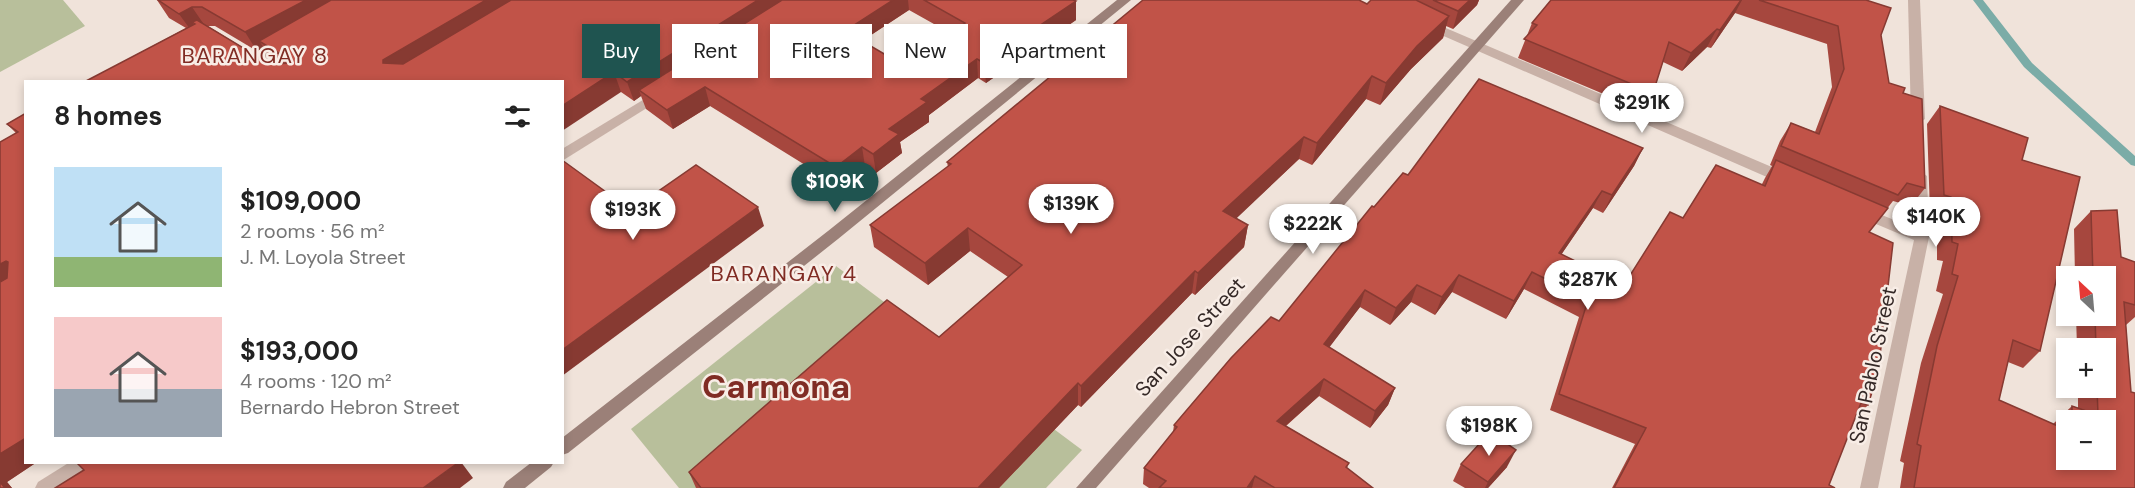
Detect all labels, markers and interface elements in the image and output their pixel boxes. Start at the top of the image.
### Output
chip: Buy [582,24,660,78]
chip: Rent [672,24,758,78]
chip: Filters [770,24,872,78]
chip: New [884,24,968,78]
chip: Apartment [980,24,1127,78]
district label: BARANGAY 8 [181,41,329,70]
pin: $291K [1600,83,1684,134]
text: $291K [1614,89,1670,115]
text: 8 homes [54,99,162,133]
icon: filters [501,100,534,133]
pin: $109K [793,162,877,213]
text: $109K [805,168,865,194]
text: $109,000 [240,184,361,218]
pin: $139K [1029,184,1113,235]
pin: $193K [591,190,675,241]
text: $139K [1043,190,1099,216]
icon: home [102,191,174,263]
text: $193K [604,196,662,222]
pin: $140K [1894,197,1978,248]
text: $140K [1906,203,1966,229]
pin: $222K [1271,204,1355,255]
text: $222K [1283,210,1343,236]
text: 2 rooms · 56 m² [240,218,385,244]
text: J. M. Loyola Street [240,244,406,270]
district label: BARANGAY 4 [710,259,858,288]
pin: $287K [1546,260,1630,311]
text: $287K [1558,266,1618,292]
north arrow [2056,266,2116,326]
map controls [2056,266,2116,470]
street label: San Jose Street [1129,271,1251,403]
street label: San Pablo Street [1843,284,1903,446]
text: $193,000 [240,334,358,368]
button: + [2056,338,2116,398]
icon: home [102,341,174,413]
district label: Carmona [702,365,850,408]
text: 4 rooms · 120 m² [240,368,392,394]
text: Bernardo Hebron Street [240,394,460,420]
pin: $198K [1447,406,1531,457]
button: − [2056,410,2116,470]
text: $198K [1460,412,1518,438]

